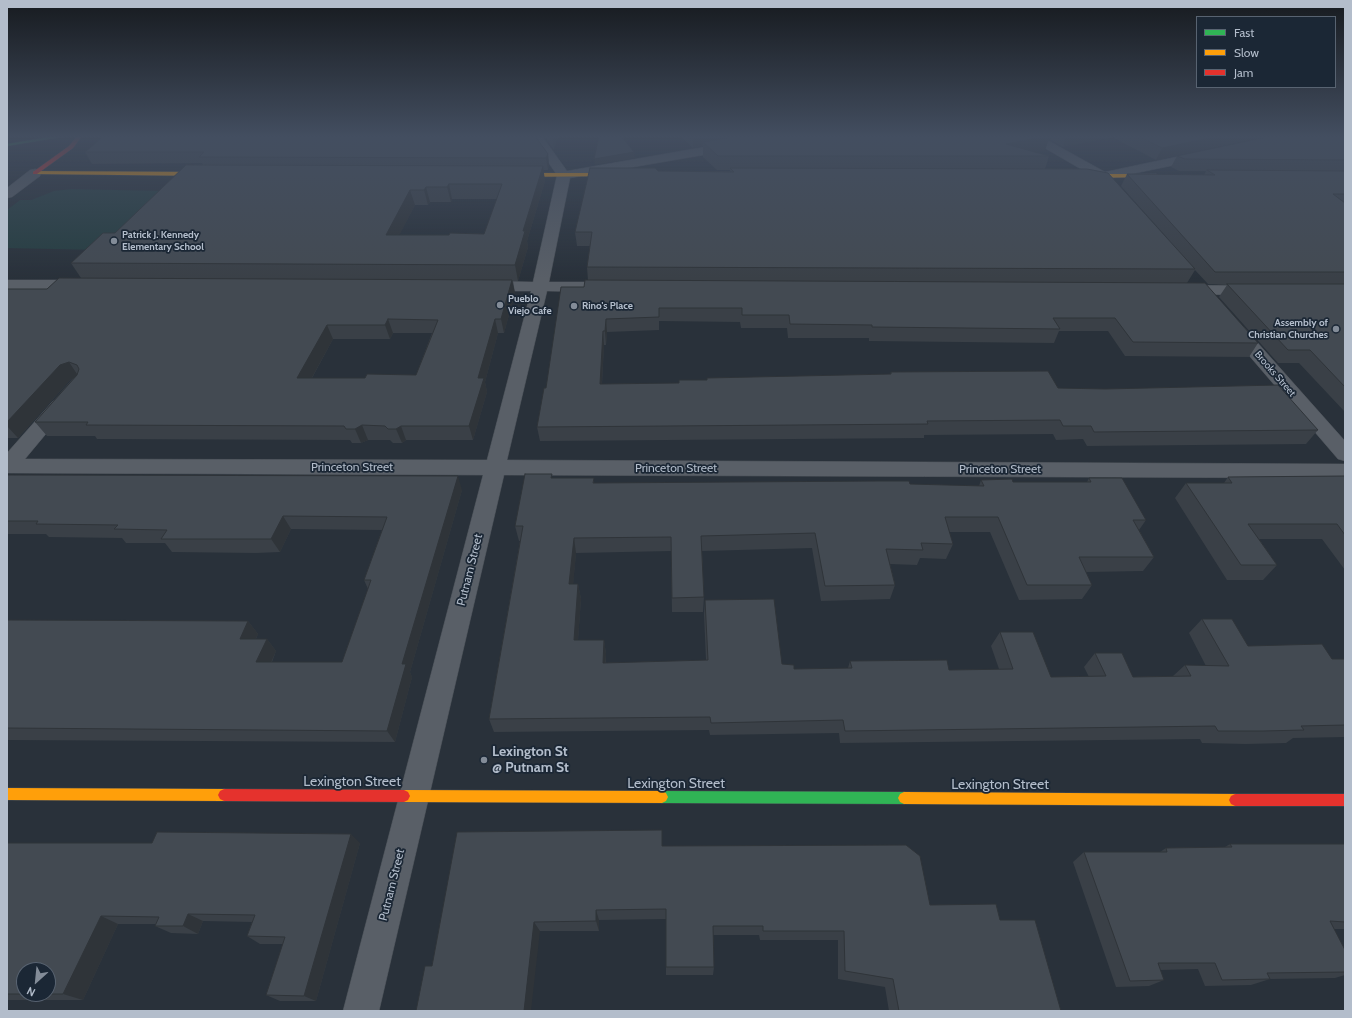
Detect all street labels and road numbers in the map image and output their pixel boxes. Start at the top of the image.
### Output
street label: Brooks Street [1252,349,1298,399]
street label: Princeton Street [311,460,393,474]
street label: Princeton Street [635,461,717,475]
street label: Princeton Street [959,462,1041,476]
street label: Putnam Street [454,533,486,607]
street label: Lexington Street [303,774,401,790]
street label: Lexington Street [627,776,725,792]
street label: Lexington Street [951,777,1049,793]
street label: Putnam Street [376,848,408,922]

